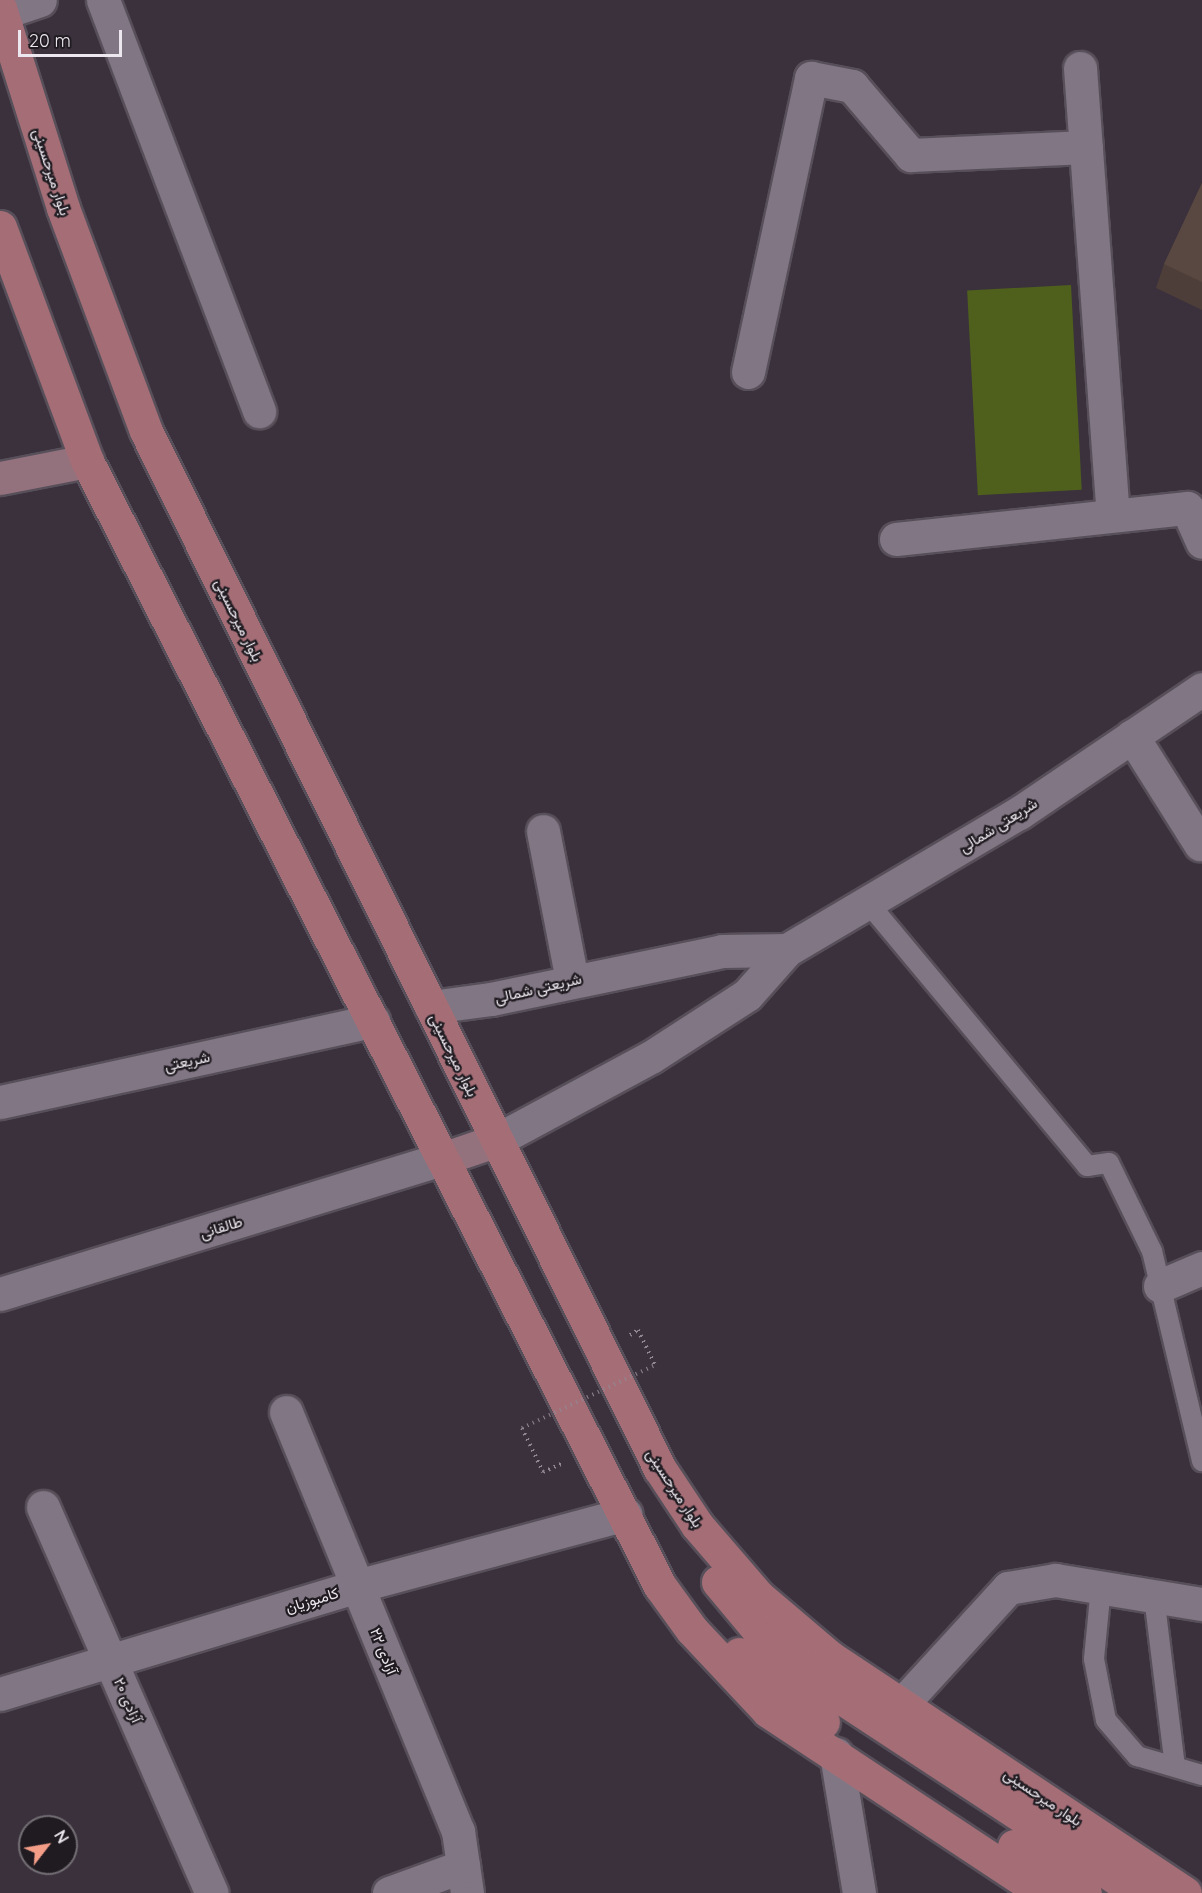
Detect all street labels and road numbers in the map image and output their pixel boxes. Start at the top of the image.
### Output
street label: بلوار میرحسینی [30,126,74,218]
street label: بلوار میرحسینی [211,576,267,664]
street label: شریعتی شمالی [956,794,1040,856]
street label: شریعتی شمالی [493,969,583,1007]
street label: بلوار میرحسینی [426,1011,482,1099]
street label: شریعتی [163,1047,211,1075]
street label: طالقانی [198,1212,244,1242]
street label: بلوار میرحسینی [643,1445,707,1531]
street label: کامبوزیان [283,1583,341,1617]
street label: آزادی ۲۲ [367,1625,401,1677]
street label: آزادی ۲۰ [110,1675,146,1725]
street label: بلوار میرحسینی [1001,1764,1085,1830]

